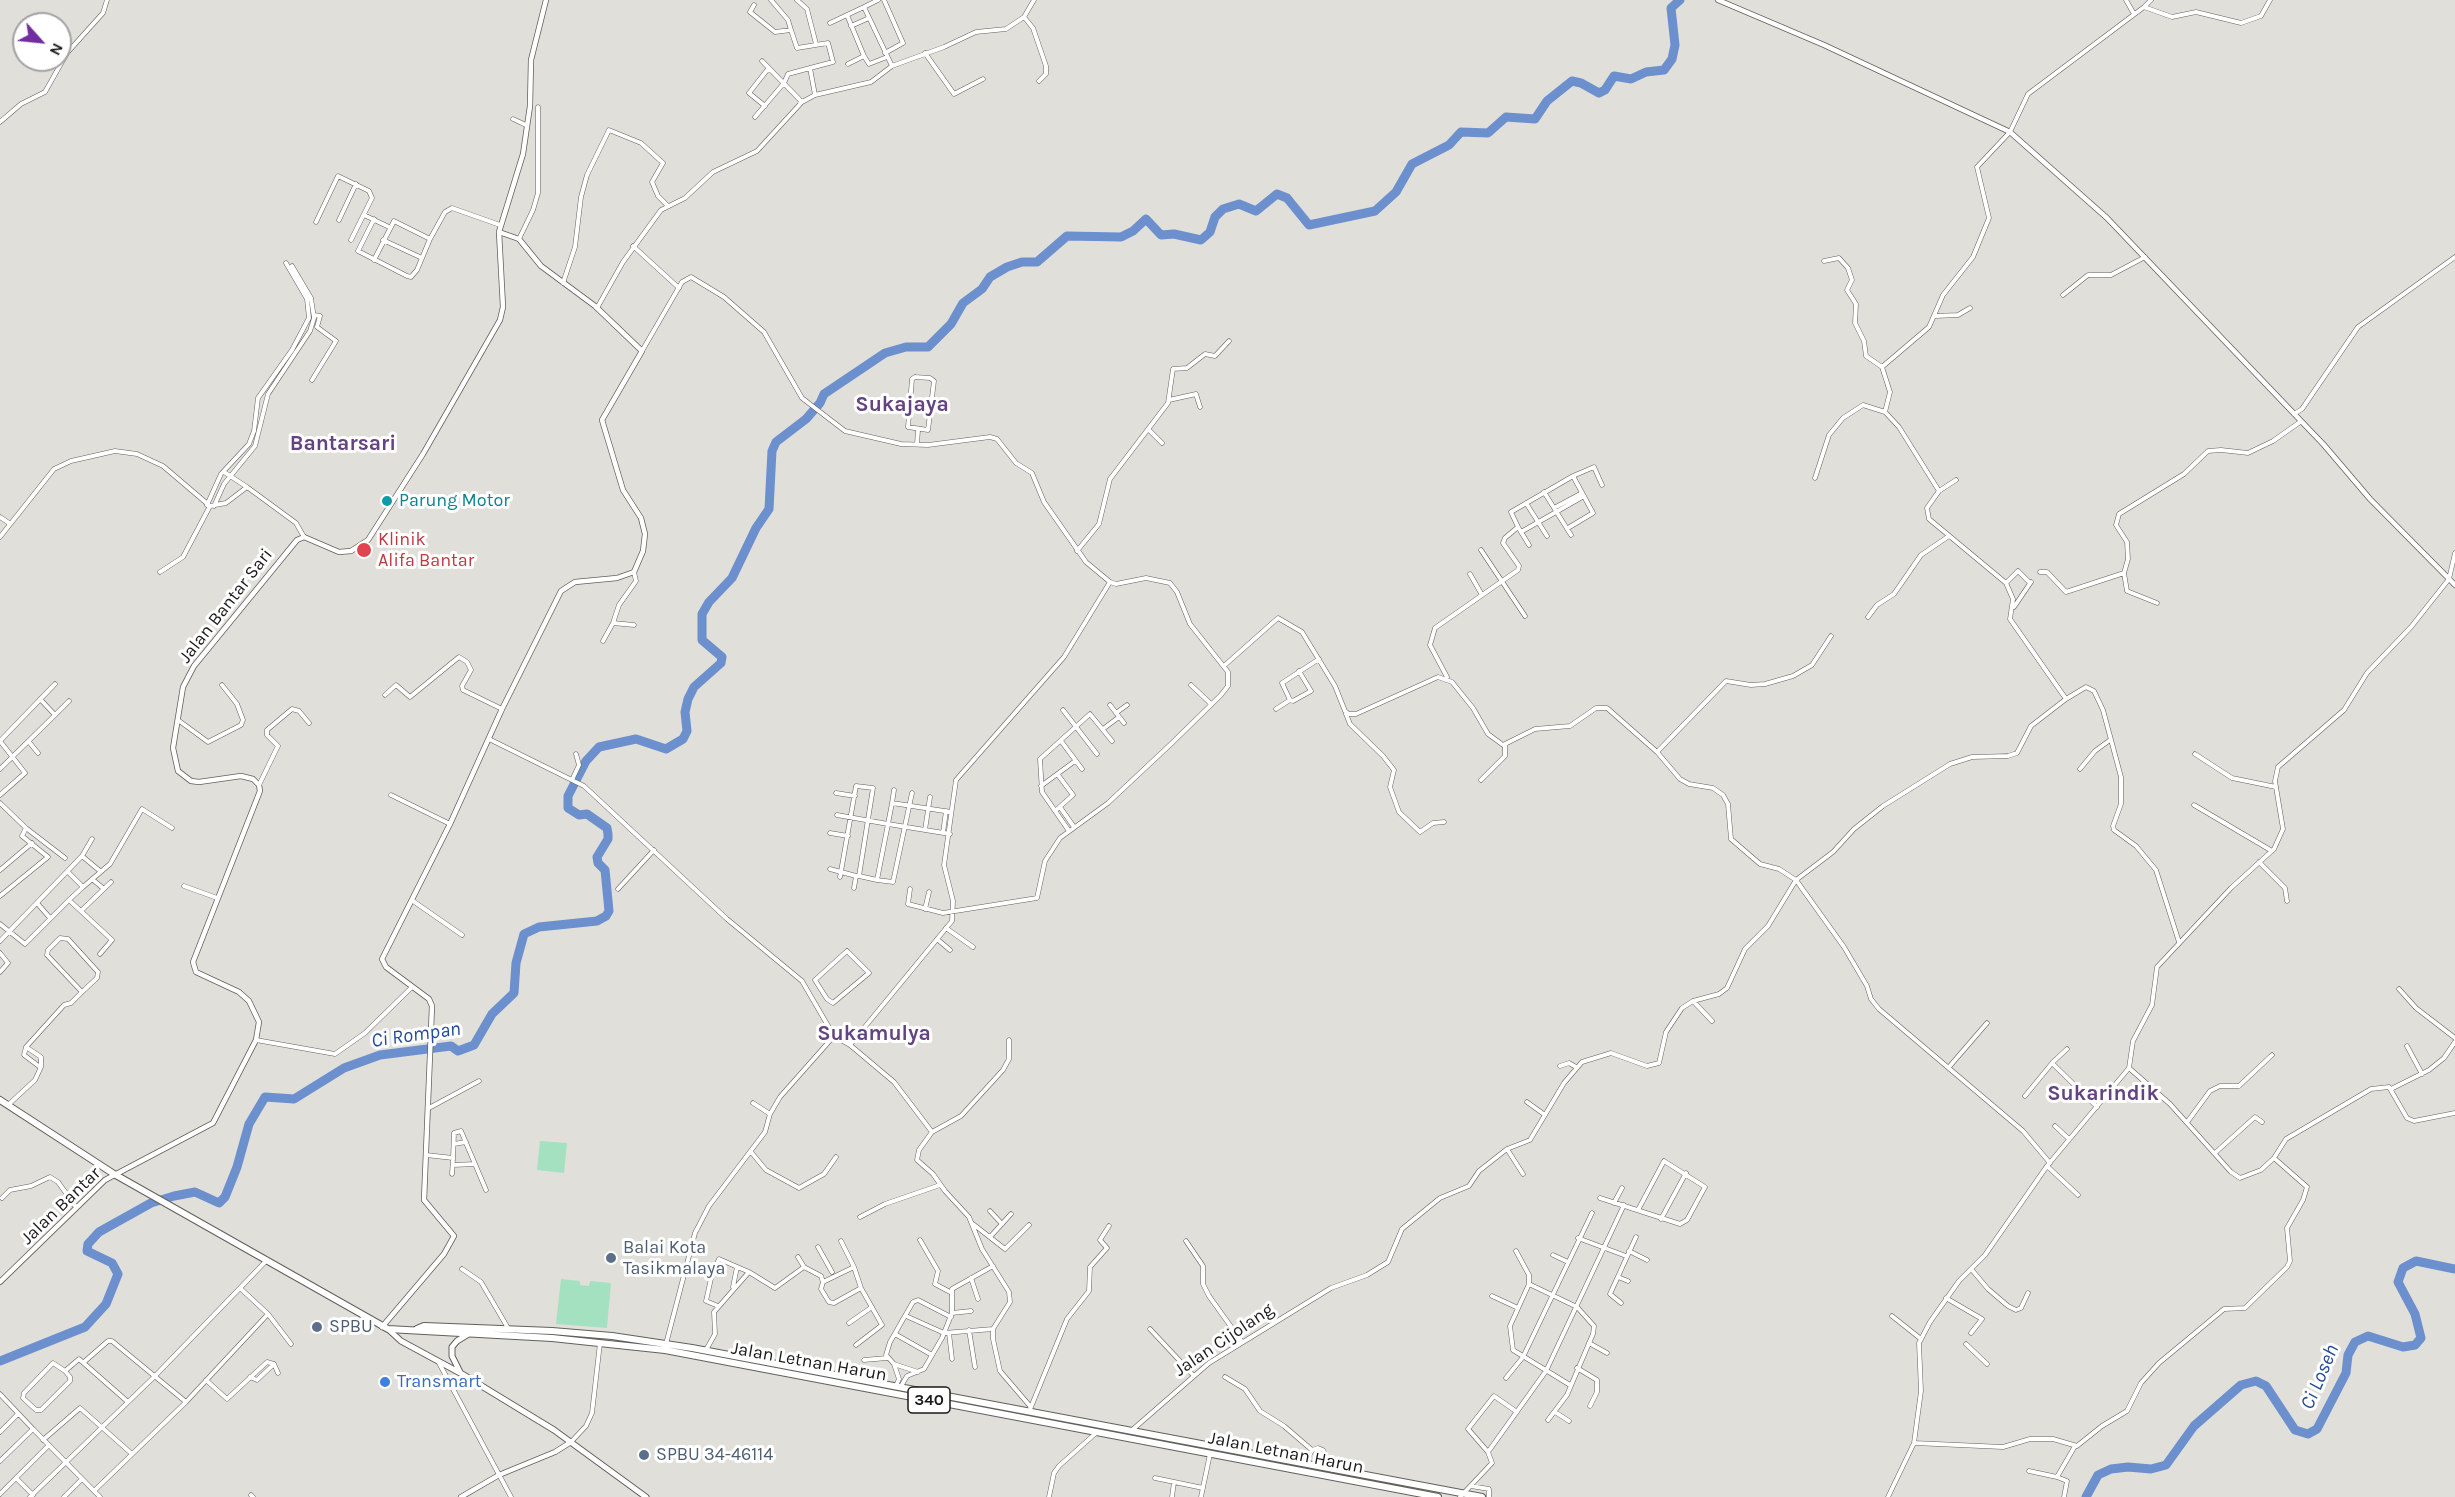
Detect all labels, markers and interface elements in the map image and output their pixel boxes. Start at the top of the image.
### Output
north arrow [12,12,72,72]
text: N [46,40,68,59]
district label: Sukajaya [855,392,949,418]
district label: Bantarsari [290,431,396,457]
place label: Parung Motor [399,490,510,512]
marker: Parung Motor [380,494,394,508]
place label: Klinik Alifa Bantar [378,529,474,572]
marker: Klinik Alifa Bantar [355,541,373,559]
street label: Jalan Bantar Sari [175,544,277,668]
water label: Ci Rompan [370,1017,462,1053]
district label: Sukamulya [817,1021,931,1047]
district label: Sukarindik [2047,1081,2159,1107]
street label: Jalan Bantar [17,1163,105,1249]
place label: Balai Kota Tasikmalaya [623,1237,725,1280]
marker: Balai Kota Tasikmalaya [604,1251,618,1265]
street label: Jalan Cijolang [1170,1299,1278,1381]
place label: SPBU [329,1316,373,1338]
marker: SPBU [310,1320,324,1334]
street label: Jalan Letnan Harun [729,1338,889,1386]
water label: Ci Loseh [2296,1341,2344,1413]
place label: Transmart [397,1371,481,1393]
marker: Transmart [378,1375,392,1389]
road number: 340 [908,1387,950,1413]
street label: Jalan Letnan Harun [1206,1427,1366,1479]
place label: SPBU 34-46114 [656,1444,773,1466]
marker: SPBU 34-46114 [637,1448,651,1462]

